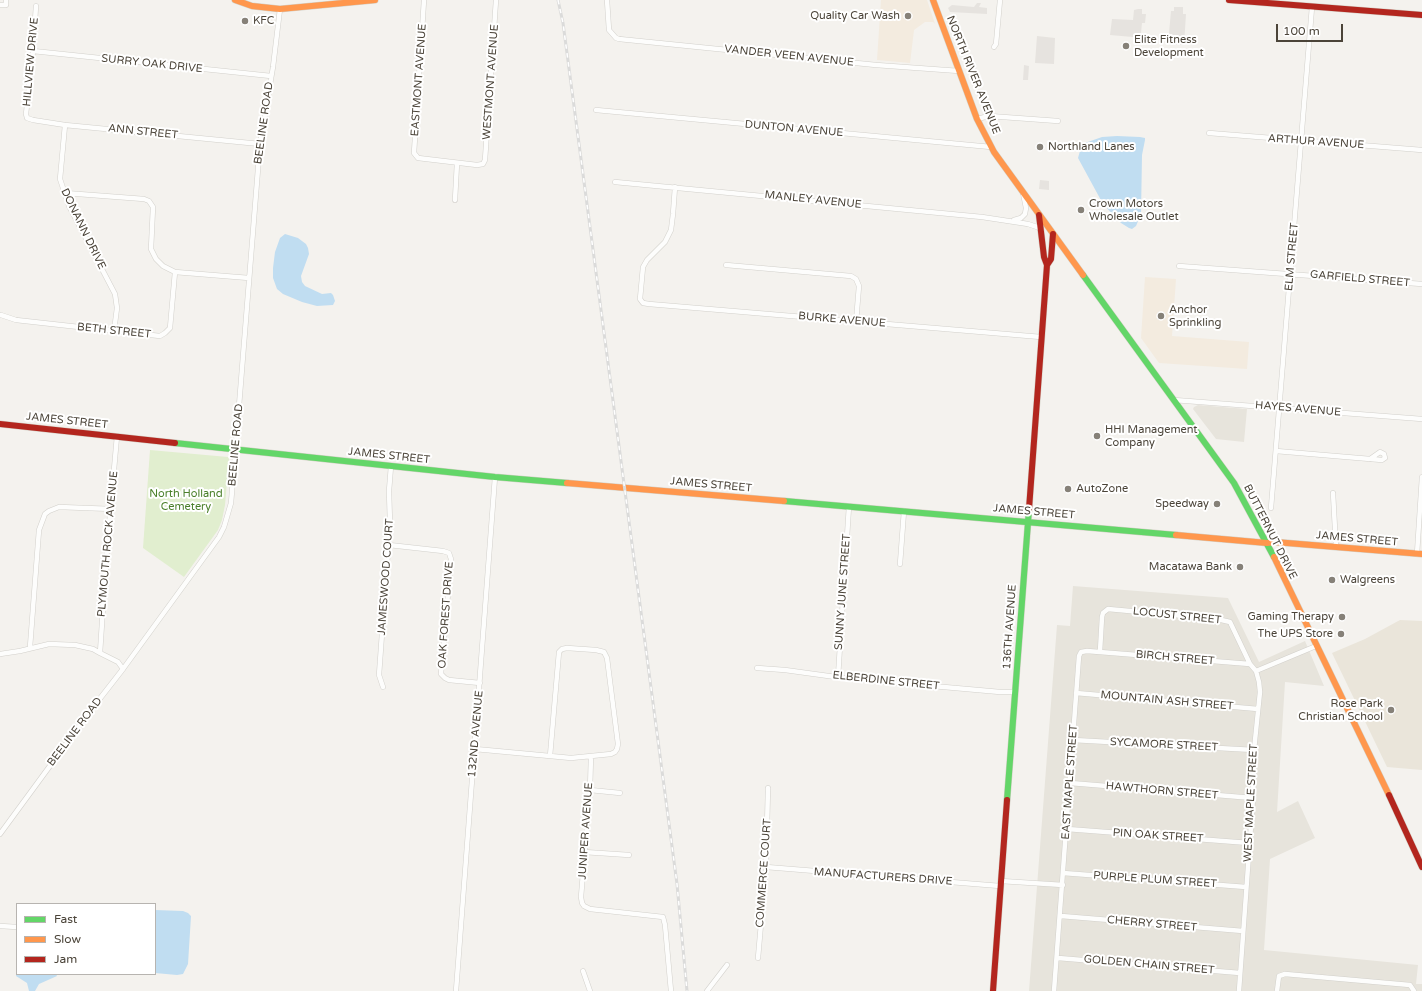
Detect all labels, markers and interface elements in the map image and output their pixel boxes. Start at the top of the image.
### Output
place label: Quality Car Wash [810,9,900,23]
marker: Quality Car Wash [903,11,913,21]
place label: KFC [253,14,274,28]
street label: NORTH RIVER AVENUE [943,14,1003,136]
marker: KFC [240,16,250,26]
scale bar [1278,16,1345,42]
street label: HILLVIEW DRIVE [21,17,41,107]
street label: EASTMONT AVENUE [408,23,430,137]
street label: WESTMONT AVENUE [480,24,502,140]
text: 100 m [1283,24,1320,38]
place label: Elite Fitness Development [1134,33,1204,59]
marker: Elite Fitness Development [1121,41,1131,51]
street label: VANDER VEEN AVENUE [724,43,854,69]
street label: SURRY OAK DRIVE [101,52,203,76]
street label: BEELINE ROAD [252,81,276,165]
street label: DUNTON AVENUE [744,118,844,140]
street label: ANN STREET [107,122,179,142]
street label: ARTHUR AVENUE [1267,132,1365,152]
place label: Northland Lanes [1048,140,1135,154]
marker: Northland Lanes [1035,142,1045,152]
street label: DONANN DRIVE [58,186,108,272]
street label: MANLEY AVENUE [764,188,862,212]
place label: Crown Motors Wholesale Outlet [1089,197,1179,223]
marker: Crown Motors Wholesale Outlet [1076,205,1086,215]
street label: ELM STREET [1282,222,1302,292]
street label: GARFIELD STREET [1309,268,1411,290]
place label: Anchor Sprinkling [1169,303,1221,329]
street label: BURKE AVENUE [798,310,886,330]
marker: Anchor Sprinkling [1156,311,1166,321]
street label: BETH STREET [76,321,152,341]
street label: HAYES AVENUE [1255,399,1341,419]
street label: BEELINE ROAD [226,403,246,487]
street label: JAMES STREET [25,410,109,432]
place label: HHI Management Company [1105,423,1198,449]
marker: HHI Management Company [1092,431,1102,441]
street label: JAMES STREET [347,445,431,467]
street label: PLYMOUTH ROCK AVENUE [95,470,121,618]
street label: JAMES STREET [669,475,753,495]
place label: AutoZone [1076,482,1128,496]
street label: BUTTERNUT DRIVE [1240,482,1300,582]
marker: AutoZone [1063,484,1073,494]
park label: North Holland Cemetery [149,487,223,513]
place label: Speedway [1155,497,1209,511]
marker: Speedway [1212,499,1222,509]
street label: JAMES STREET [992,502,1076,522]
street label: JAMESWOOD COURT [375,518,397,636]
street label: JAMES STREET [1315,529,1399,549]
street label: SUNNY JUNE STREET [832,533,854,651]
place label: Macatawa Bank [1149,560,1232,574]
street label: OAK FOREST DRIVE [436,561,456,669]
marker: Macatawa Bank [1235,562,1245,572]
place label: Walgreens [1340,573,1395,587]
marker: Walgreens [1327,575,1337,585]
street label: 136TH AVENUE [1000,584,1020,670]
street label: LOCUST STREET [1132,605,1222,627]
place label: Gaming Therapy [1247,610,1334,624]
marker: Gaming Therapy [1337,612,1347,622]
place label: The UPS Store [1258,627,1333,641]
marker: The UPS Store [1336,629,1346,639]
street label: BIRCH STREET [1135,648,1215,668]
street label: ELBERDINE STREET [832,669,940,693]
street label: MOUNTAIN ASH STREET [1100,689,1234,713]
street label: 132ND AVENUE [466,690,486,778]
street label: BEELINE ROAD [45,695,105,769]
place label: Rose Park Christian School [1298,697,1383,723]
marker: Rose Park Christian School [1386,705,1396,715]
street label: EAST MAPLE STREET [1059,724,1081,840]
street label: SYCAMORE STREET [1110,736,1218,754]
street label: WEST MAPLE STREET [1241,744,1261,862]
street label: HAWTHORN STREET [1105,780,1219,802]
street label: JUNIPER AVENUE [576,782,596,880]
street label: COMMERCE COURT [754,818,774,928]
street label: PIN OAK STREET [1112,826,1204,846]
street label: MANUFACTURERS DRIVE [813,866,953,888]
street label: PURPLE PLUM STREET [1093,869,1217,891]
legend [16,903,156,975]
text: Fast [54,912,77,926]
street label: CHERRY STREET [1107,913,1197,935]
text: Slow [54,932,81,946]
text: Jam [54,952,77,966]
street label: GOLDEN CHAIN STREET [1083,953,1215,977]

